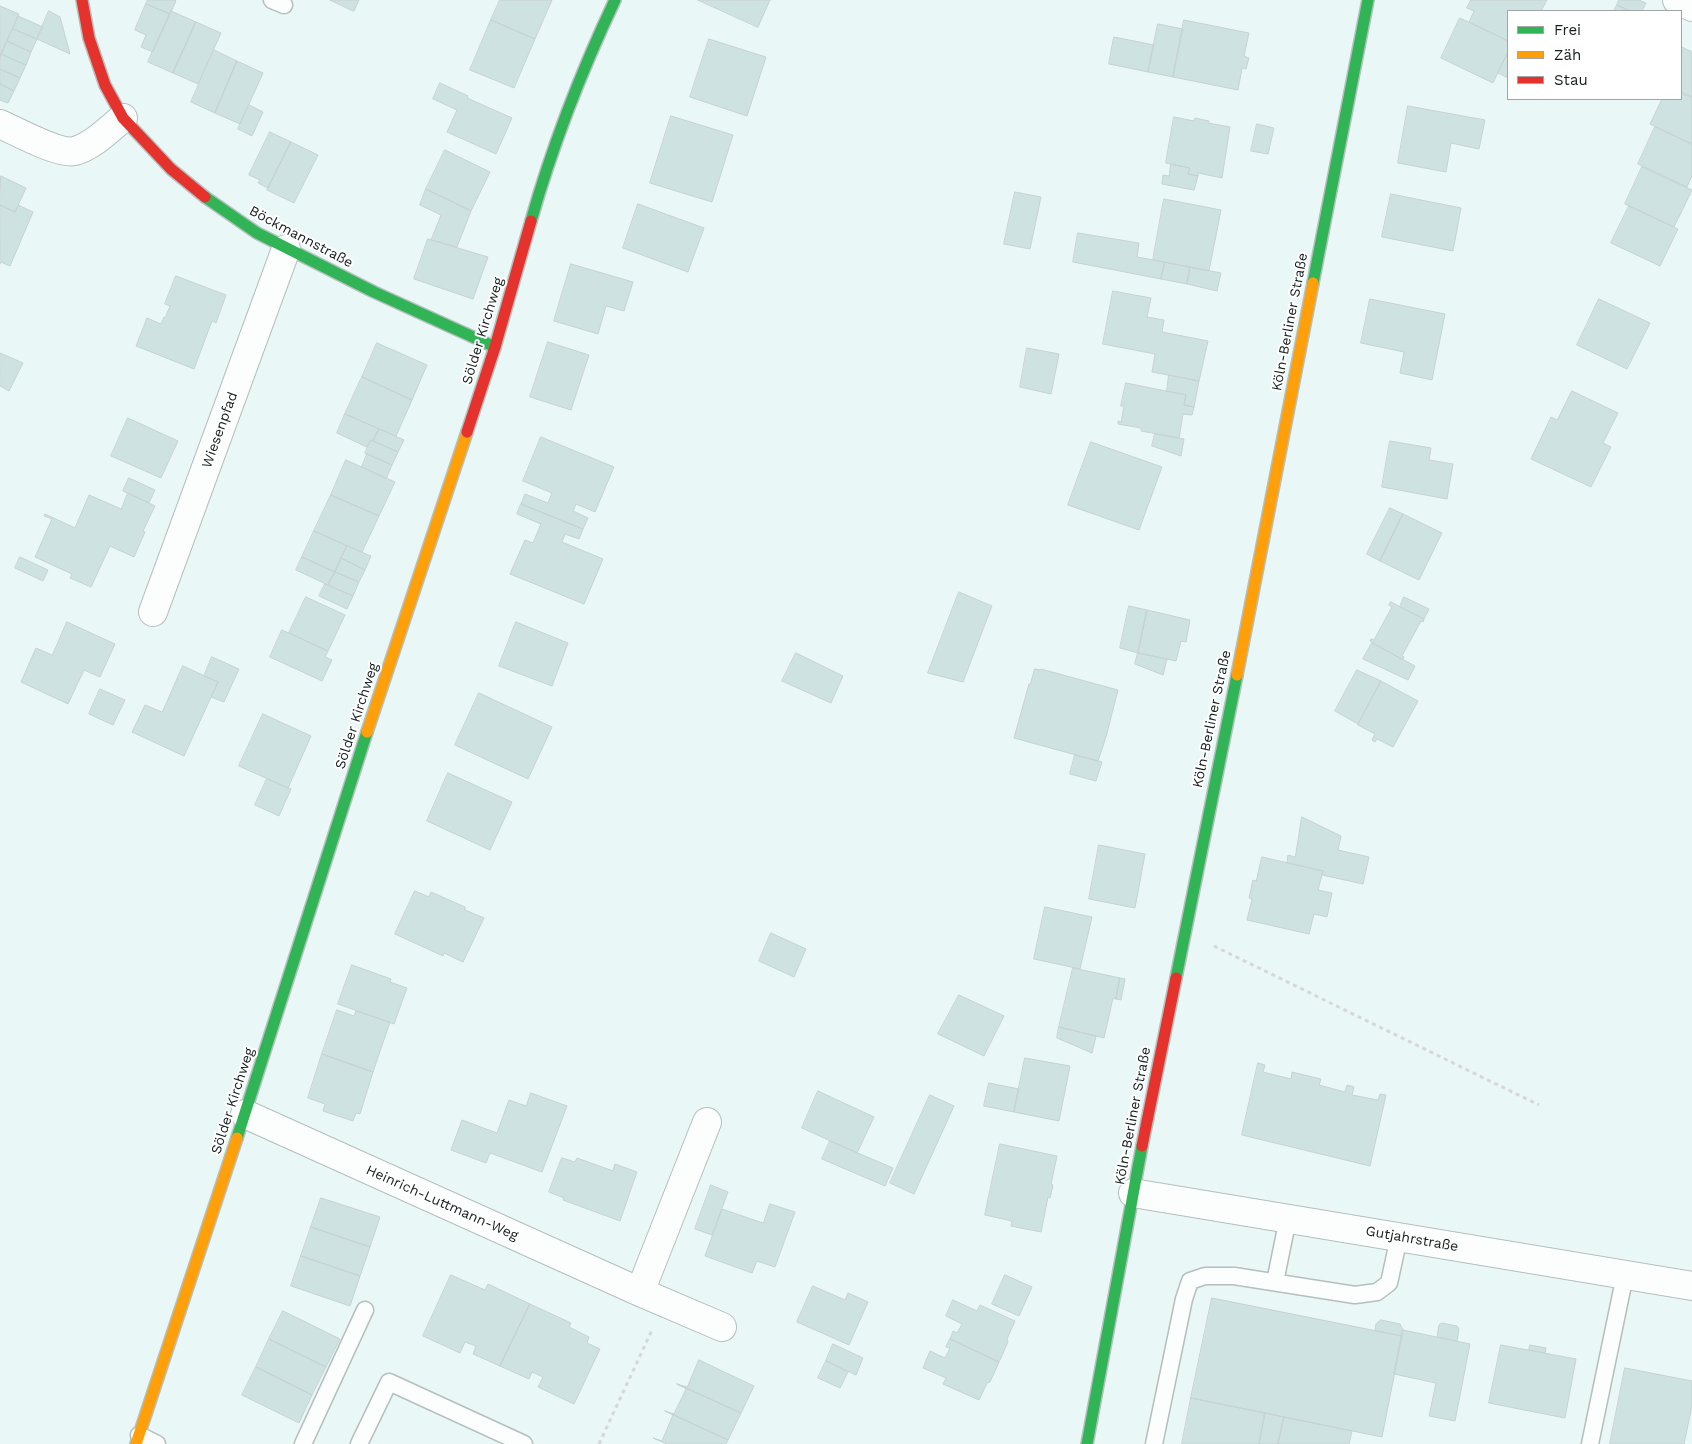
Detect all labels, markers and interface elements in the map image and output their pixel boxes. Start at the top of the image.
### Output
legend [1507,10,1682,100]
text: Frei [1554,21,1581,39]
text: Zäh [1554,46,1581,64]
text: Stau [1554,71,1588,89]
street label: Böckmannstraße [246,203,356,271]
street label: Köln-Berliner Straße [1268,252,1312,392]
street label: Sölder Kirchweg [459,276,507,386]
street label: Wiesenpfad [198,390,242,470]
street label: Köln-Berliner Straße [1189,649,1235,789]
street label: Sölder Kirchweg [332,661,382,771]
street label: Sölder Kirchweg [208,1046,258,1156]
street label: Köln-Berliner Straße [1111,1046,1155,1186]
street label: Heinrich-Luttmann-Weg [363,1162,521,1244]
street label: Gutjahrstraße [1364,1223,1460,1255]

